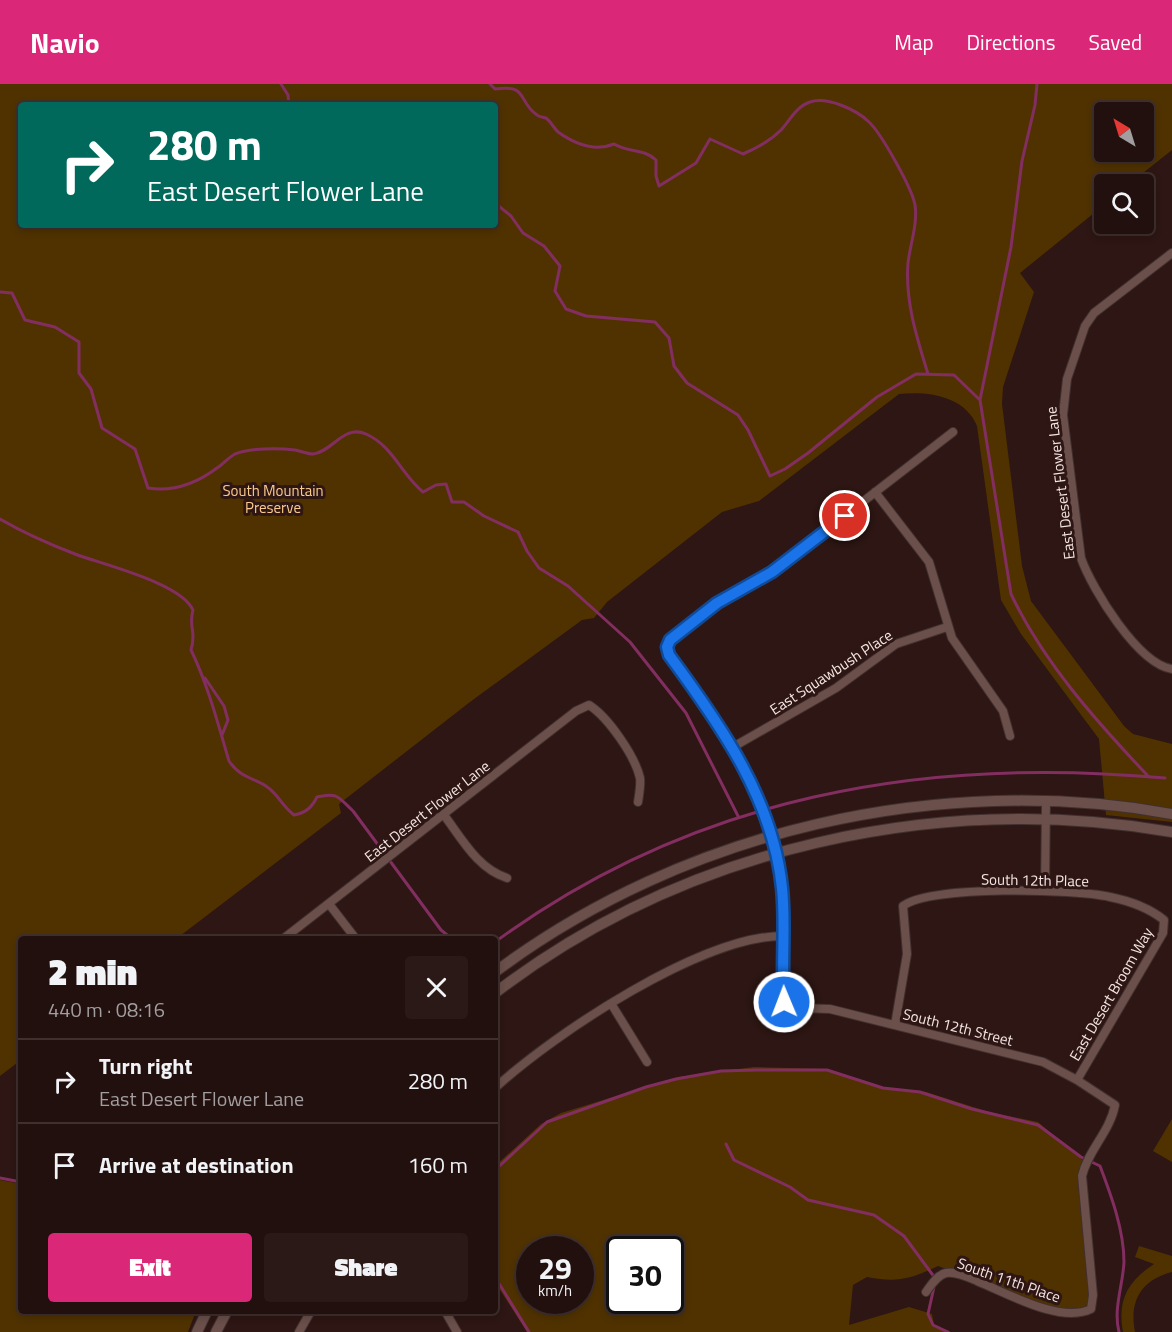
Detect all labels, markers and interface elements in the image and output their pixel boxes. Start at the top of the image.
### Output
text: Navio [30,21,100,64]
text: Map [894,26,934,58]
text: Directions [967,26,1056,58]
text: Saved [1089,26,1142,58]
north arrow [1094,102,1154,162]
map controls [1094,102,1154,234]
text: 280 m [147,112,262,176]
icon: right [48,126,126,204]
text: East Desert Flower Lane [147,170,424,211]
button: search [1094,174,1154,234]
street label: East Desert Flower Lane [1039,405,1081,561]
park label: South Mountain Preserve [222,479,324,519]
pin [819,490,870,541]
icon: arrive [828,499,861,532]
street label: East Squawbush Place [765,624,897,720]
street label: East Desert Flower Lane [359,755,495,867]
street label: South 12th Place [981,868,1089,892]
street label: East Desert Broom Way [1063,923,1159,1065]
text: 2 min [48,944,137,999]
button: close [405,956,468,1019]
position arrow [752,970,816,1034]
text: 440 m · 08:16 [48,994,165,1025]
street label: South 12th Street [901,1002,1016,1052]
text: Turn right [99,1049,193,1083]
text: 280 m [408,1064,468,1098]
icon: right [48,1065,81,1098]
text: East Desert Flower Lane [99,1083,304,1114]
text: Arrive at destination [99,1148,294,1182]
text: 160 m [408,1148,468,1182]
icon: arrive [48,1149,81,1182]
button: Exit [48,1233,252,1302]
button: Share [264,1233,468,1302]
speed limit sign: 30 [606,1236,684,1314]
text: 29 [538,1245,572,1291]
street label: South 11th Place [954,1252,1064,1308]
text: km/h [538,1279,572,1302]

